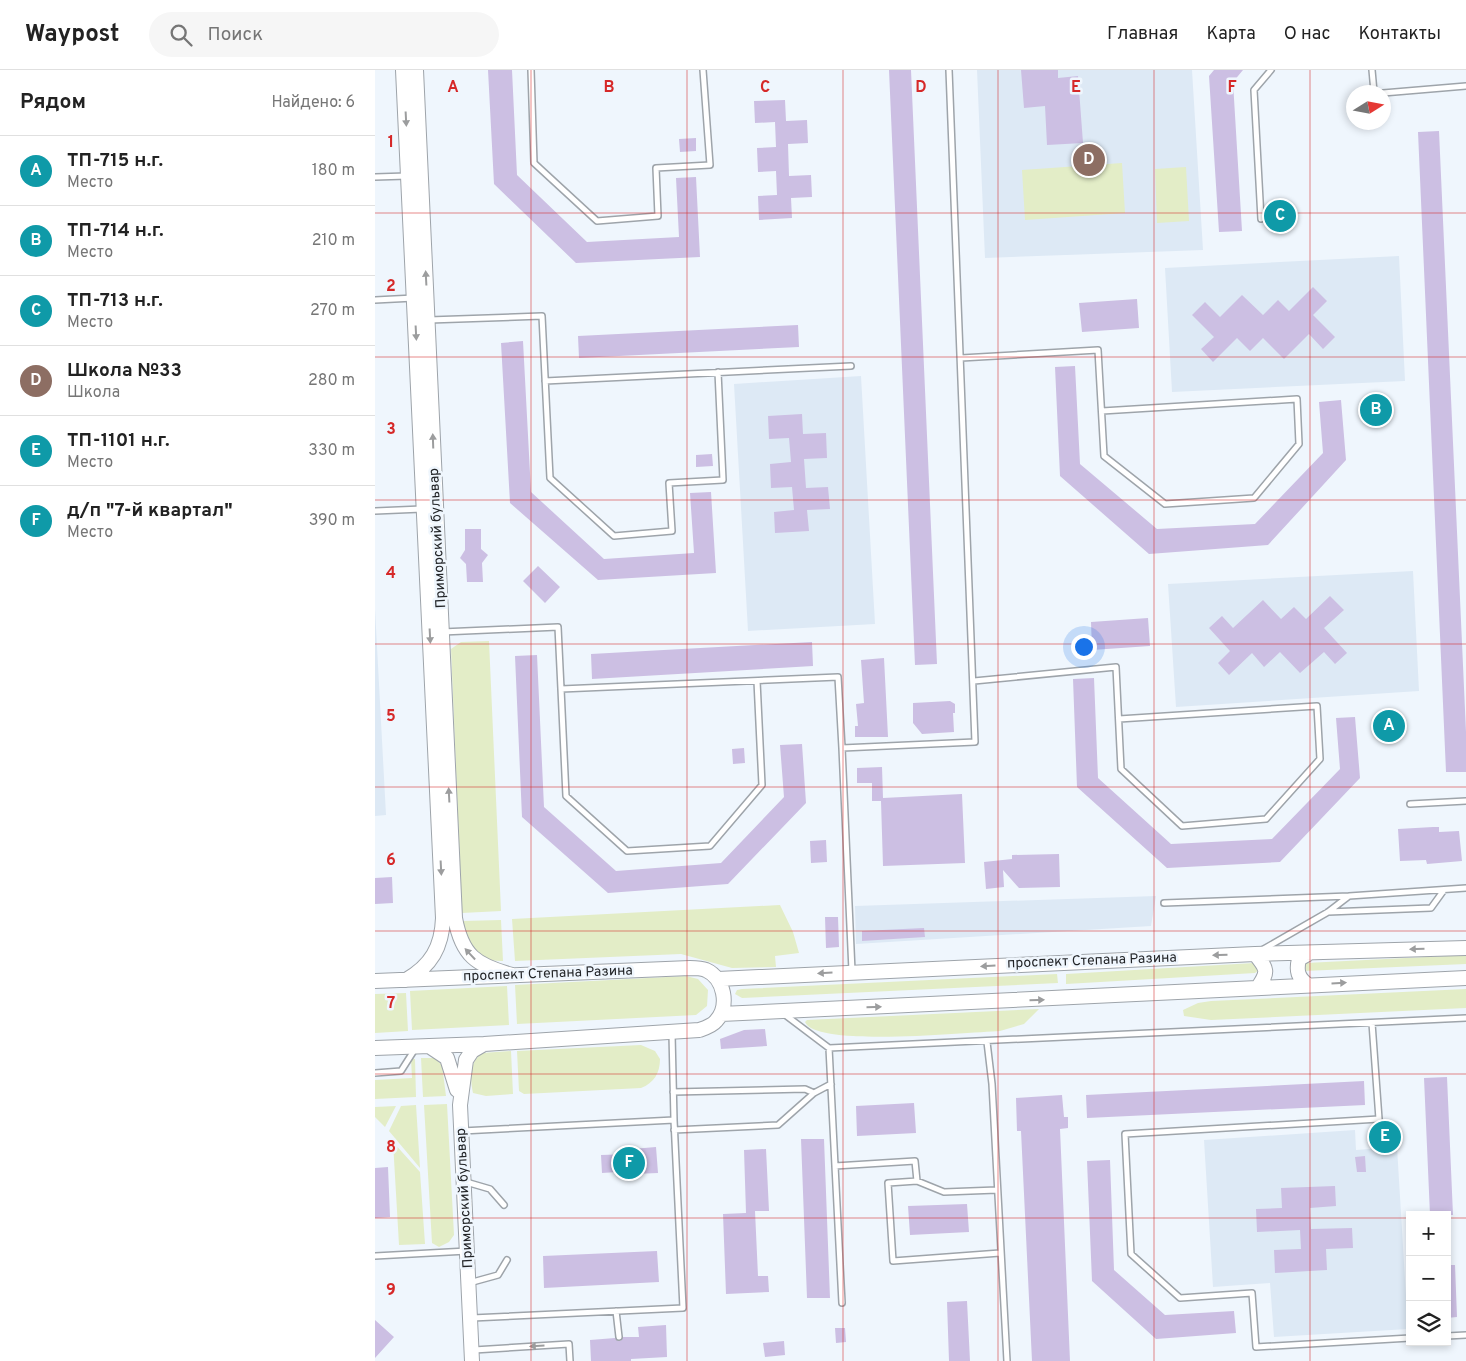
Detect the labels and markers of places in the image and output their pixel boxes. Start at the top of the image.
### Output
pin: D [1073,141,1105,179]
pin: C [1264,197,1296,235]
pin: B [1360,391,1392,429]
pin: A [1373,707,1405,745]
pin: E [1369,1118,1401,1156]
pin: F [613,1144,645,1182]

